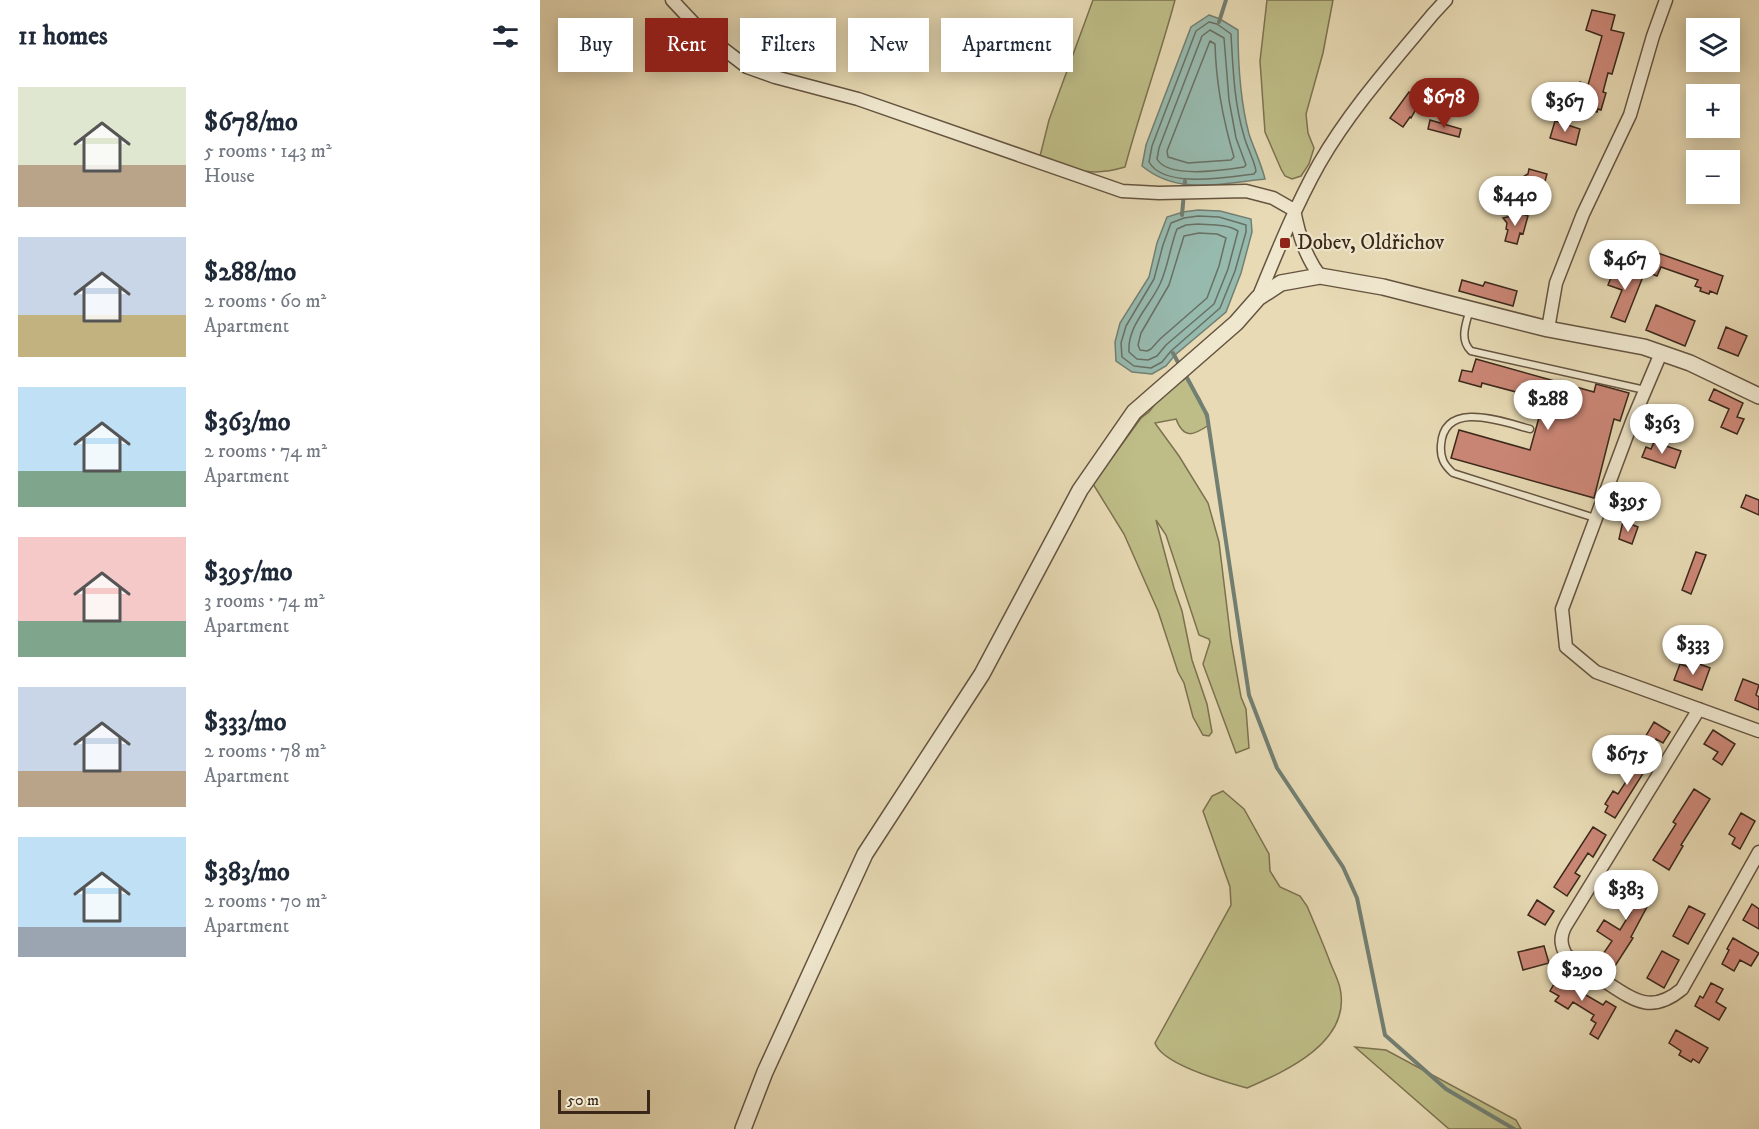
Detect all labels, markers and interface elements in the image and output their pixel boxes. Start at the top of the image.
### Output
chip: Buy [558,18,633,72]
chip: Rent [645,18,728,72]
chip: Filters [740,18,836,72]
chip: New [848,18,929,72]
chip: Apartment [941,18,1073,72]
map controls [1686,18,1740,204]
button: layers [1686,18,1740,72]
text: 11 homes [18,20,108,53]
icon: filters [489,20,522,53]
pin: $678 [1408,78,1480,129]
pin: $367 [1529,82,1601,133]
button: + [1686,84,1740,138]
text: $678 [1423,85,1465,110]
text: $367 [1545,89,1585,114]
text: $678/mo [204,106,298,139]
icon: home [66,111,138,183]
text: 5 rooms · 143 m² [204,139,332,164]
button: − [1686,150,1740,204]
text: House [204,164,255,189]
pin: $440 [1479,176,1551,227]
text: $440 [1493,183,1537,208]
place label: Dobev, Oldřichov [1297,230,1445,256]
marker: Dobev, Oldřichov [1278,236,1292,250]
pin: $467 [1589,240,1661,291]
text: $467 [1603,247,1647,272]
text: $288/mo [204,256,296,289]
icon: home [66,261,138,333]
text: 2 rooms · 60 m² [204,289,326,314]
text: Apartment [204,314,289,339]
pin: $288 [1512,380,1584,431]
text: $288 [1528,387,1568,412]
pin: $363 [1626,404,1698,455]
text: $363/mo [204,406,290,439]
icon: home [66,411,138,483]
text: $363 [1644,411,1680,436]
text: 2 rooms · 74 m² [204,439,327,464]
text: Apartment [204,464,289,489]
pin: $395 [1592,482,1664,533]
text: $395 [1609,489,1647,514]
text: $395/mo [204,556,292,589]
icon: home [66,561,138,633]
text: 3 rooms · 74 m² [204,589,325,614]
text: Apartment [204,614,289,639]
pin: $333 [1657,625,1729,676]
text: $333 [1676,632,1710,657]
text: $333/mo [204,706,286,739]
icon: home [66,711,138,783]
pin: $675 [1591,735,1663,786]
text: 2 rooms · 78 m² [204,739,326,764]
text: $675 [1606,742,1648,767]
text: Apartment [204,764,289,789]
text: $383/mo [204,856,290,889]
icon: home [66,861,138,933]
pin: $383 [1590,870,1662,921]
text: $383 [1608,877,1644,902]
text: 2 rooms · 70 m² [204,889,327,914]
text: Apartment [204,914,289,939]
pin: $290 [1546,951,1618,1002]
text: $290 [1561,958,1603,983]
scale bar [558,1087,650,1114]
text: 50 m [567,1090,599,1110]

